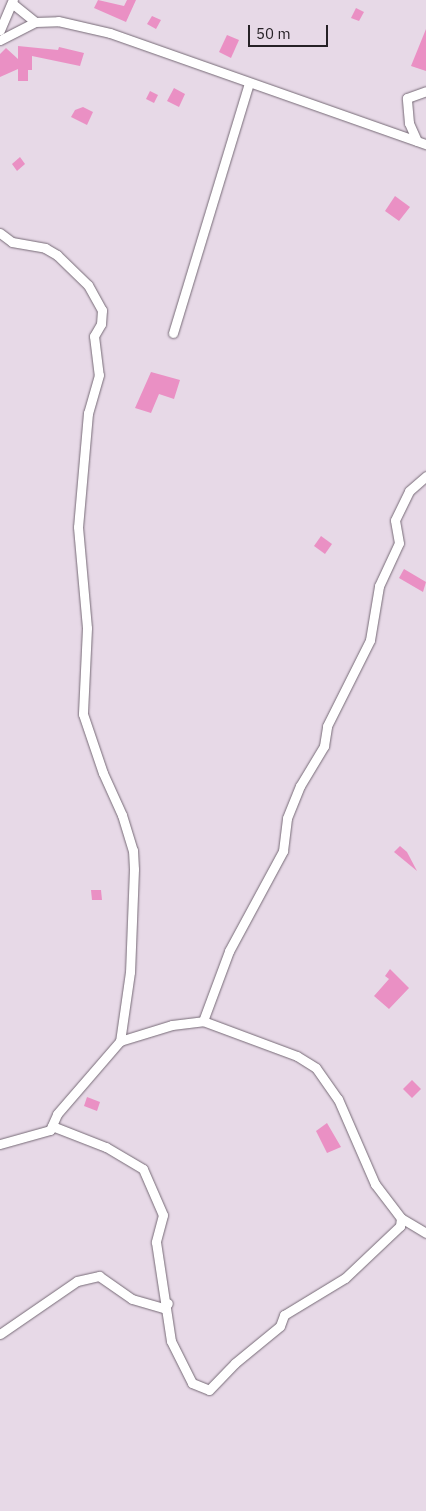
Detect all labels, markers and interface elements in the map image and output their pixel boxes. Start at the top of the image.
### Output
scale bar [251,15,331,47]
text: 50 m [256,24,291,43]

